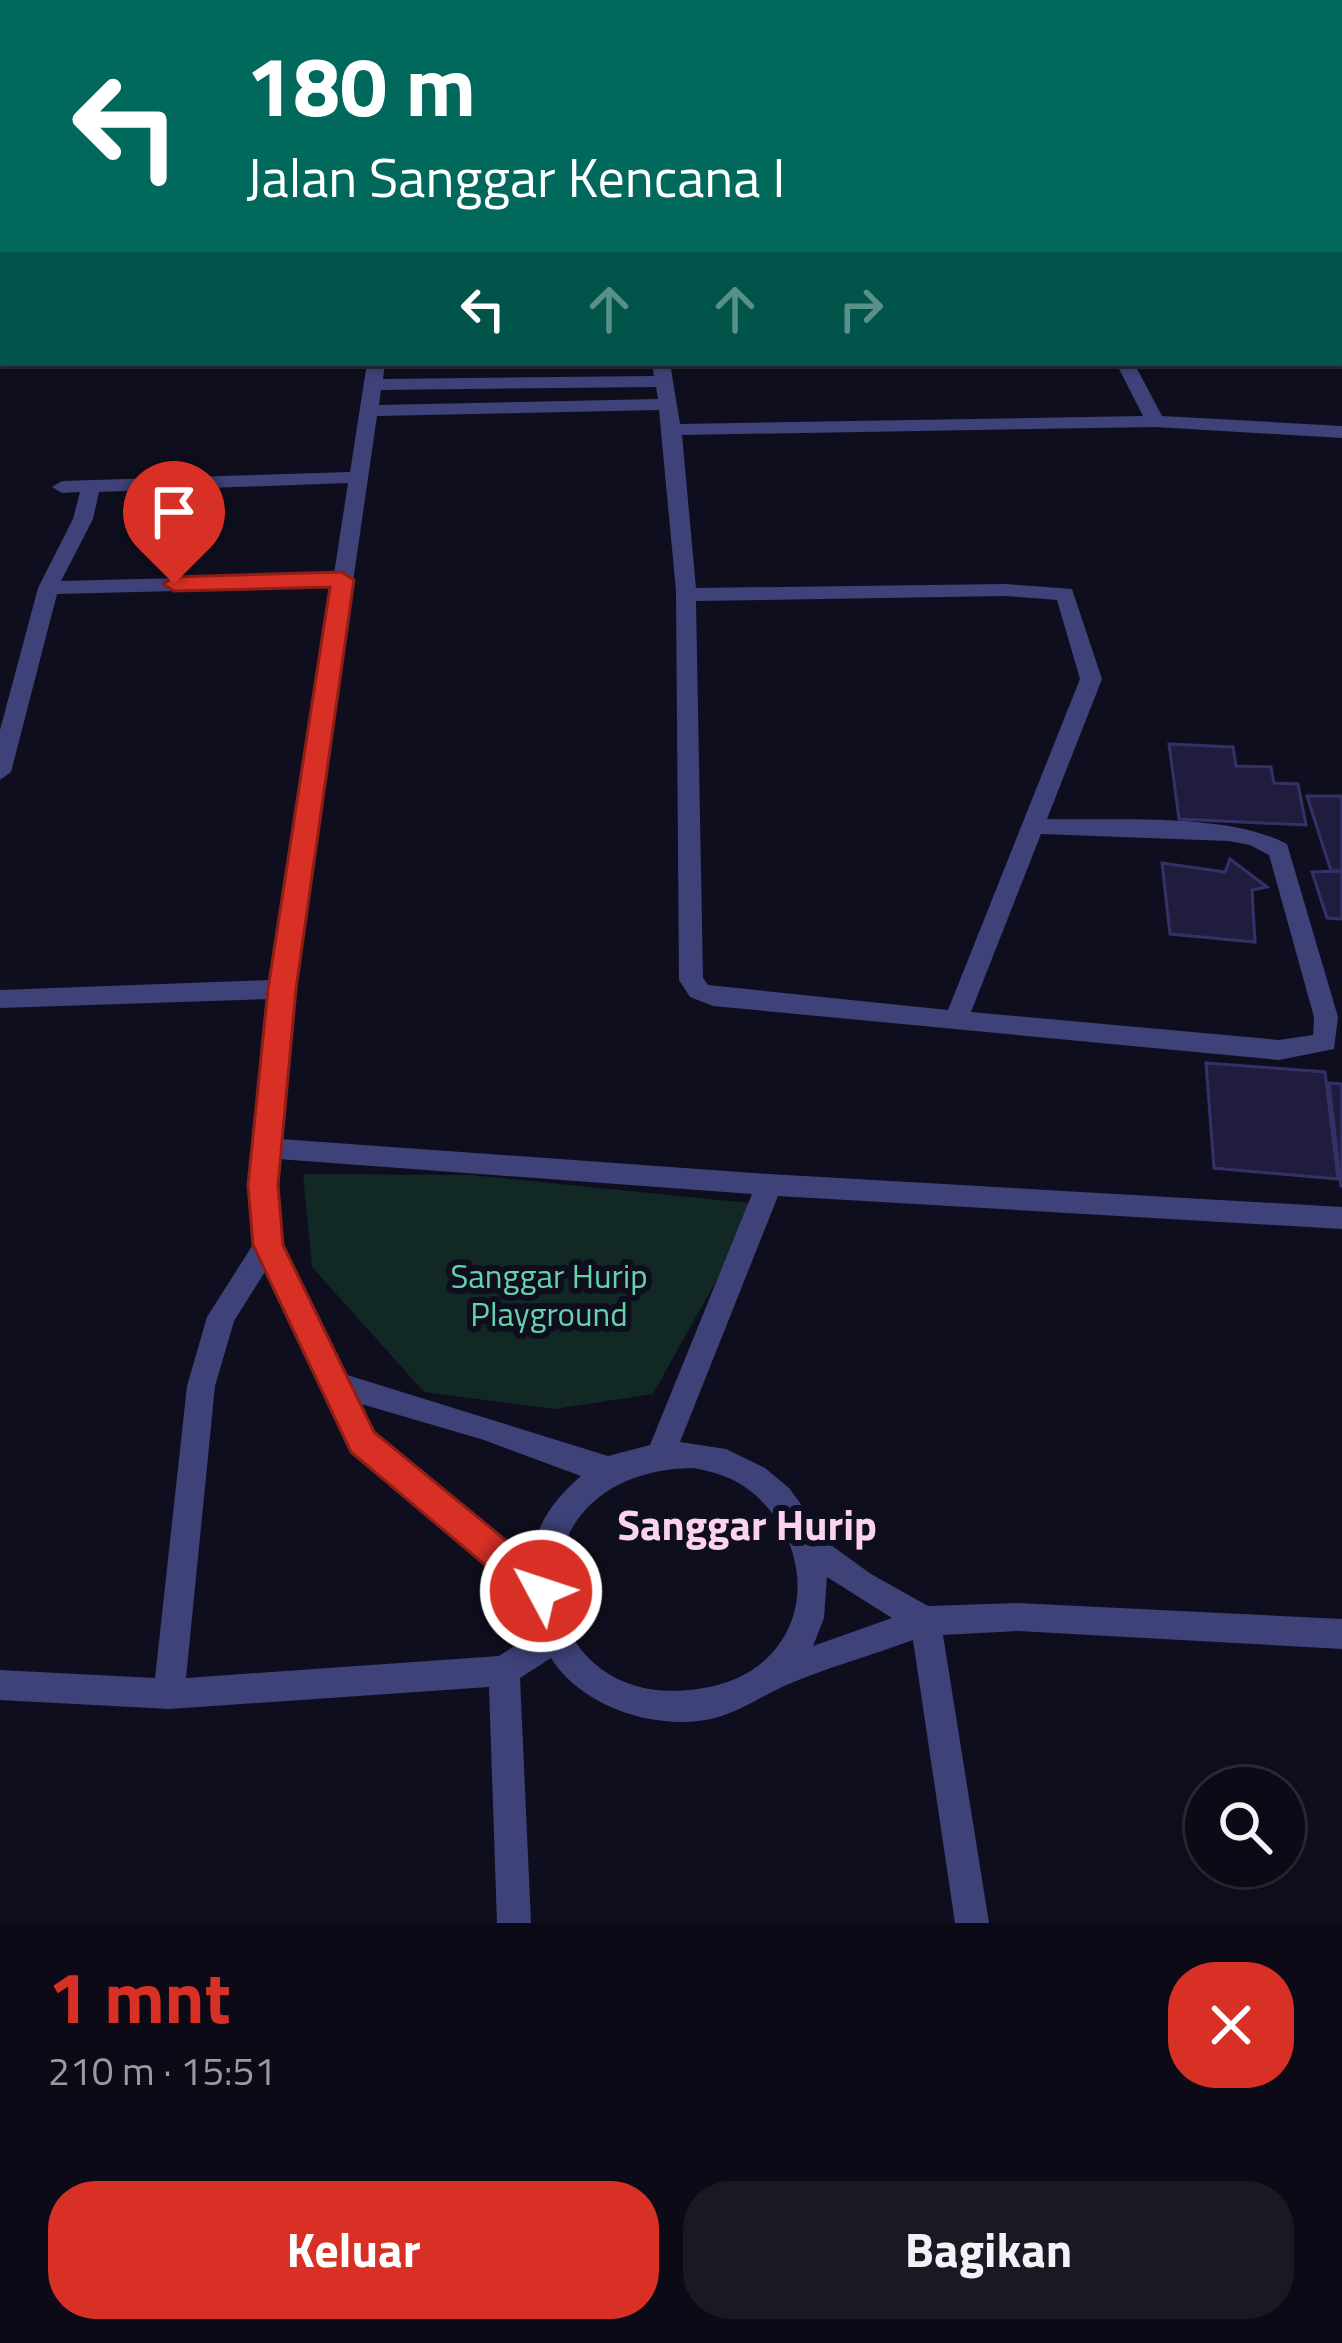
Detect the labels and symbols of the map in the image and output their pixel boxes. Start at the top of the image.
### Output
pin [123,461,225,584]
park label: Sanggar Hurip Playground [450,1251,648,1339]
district label: Sanggar Hurip [617,1492,877,1556]
position arrow [478,1528,604,1654]

